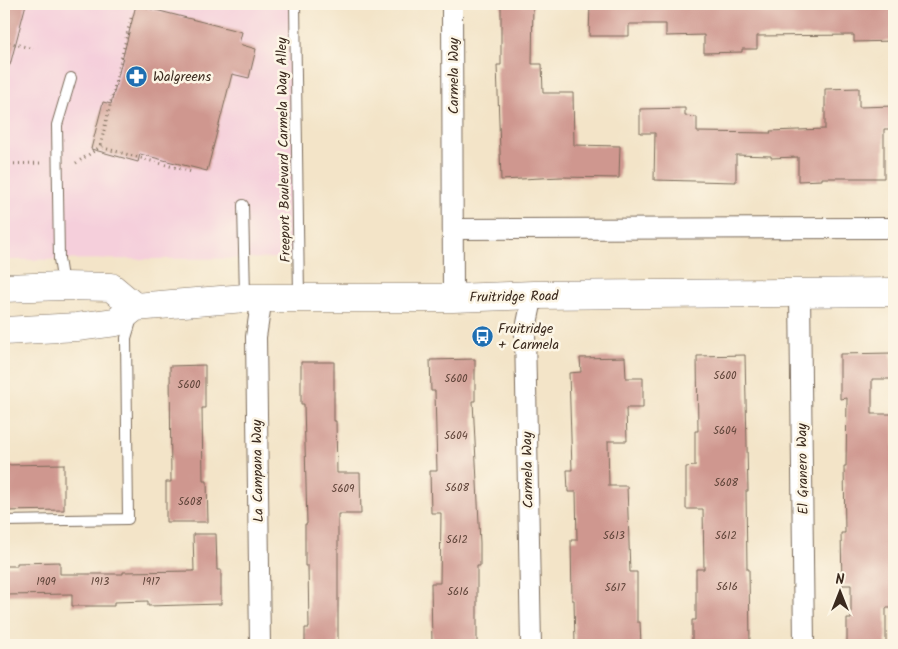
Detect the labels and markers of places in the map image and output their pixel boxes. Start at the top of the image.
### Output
pharmacy icon: Walgreens [125,64,149,88]
place label: Walgreens [153,66,211,88]
place label: Fruitridge + Carmela [498,318,559,356]
bus stop icon: Fruitridge + Carmela [470,324,494,348]

